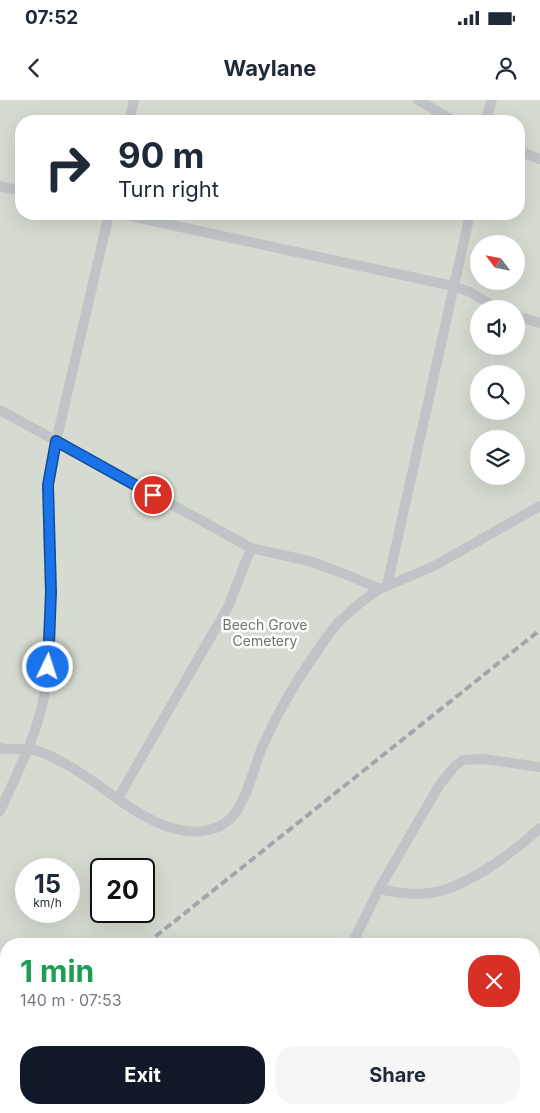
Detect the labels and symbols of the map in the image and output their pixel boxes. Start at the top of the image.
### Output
north arrow [470,235,525,290]
pin [132,474,174,516]
park label: Beech Grove Cemetery [222,616,308,649]
position arrow [21,640,73,692]
speed limit sign: 20 [90,858,155,923]

